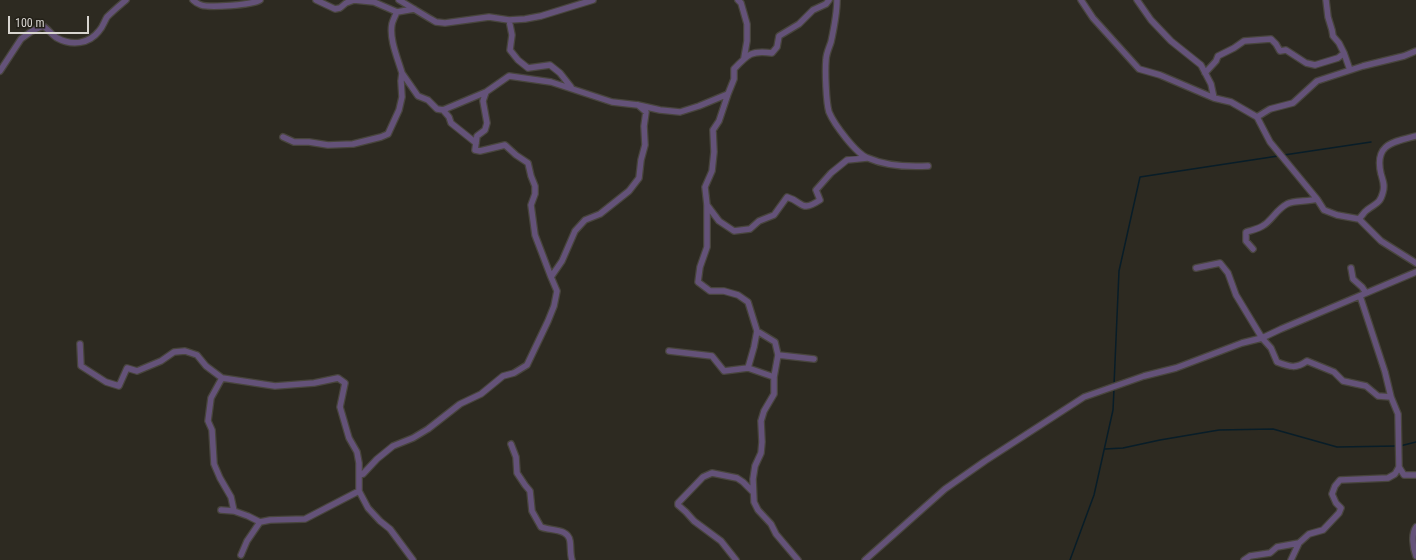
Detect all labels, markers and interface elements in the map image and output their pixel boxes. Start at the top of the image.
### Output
scale bar [10,8,91,34]
text: 100 m [15,16,45,30]

